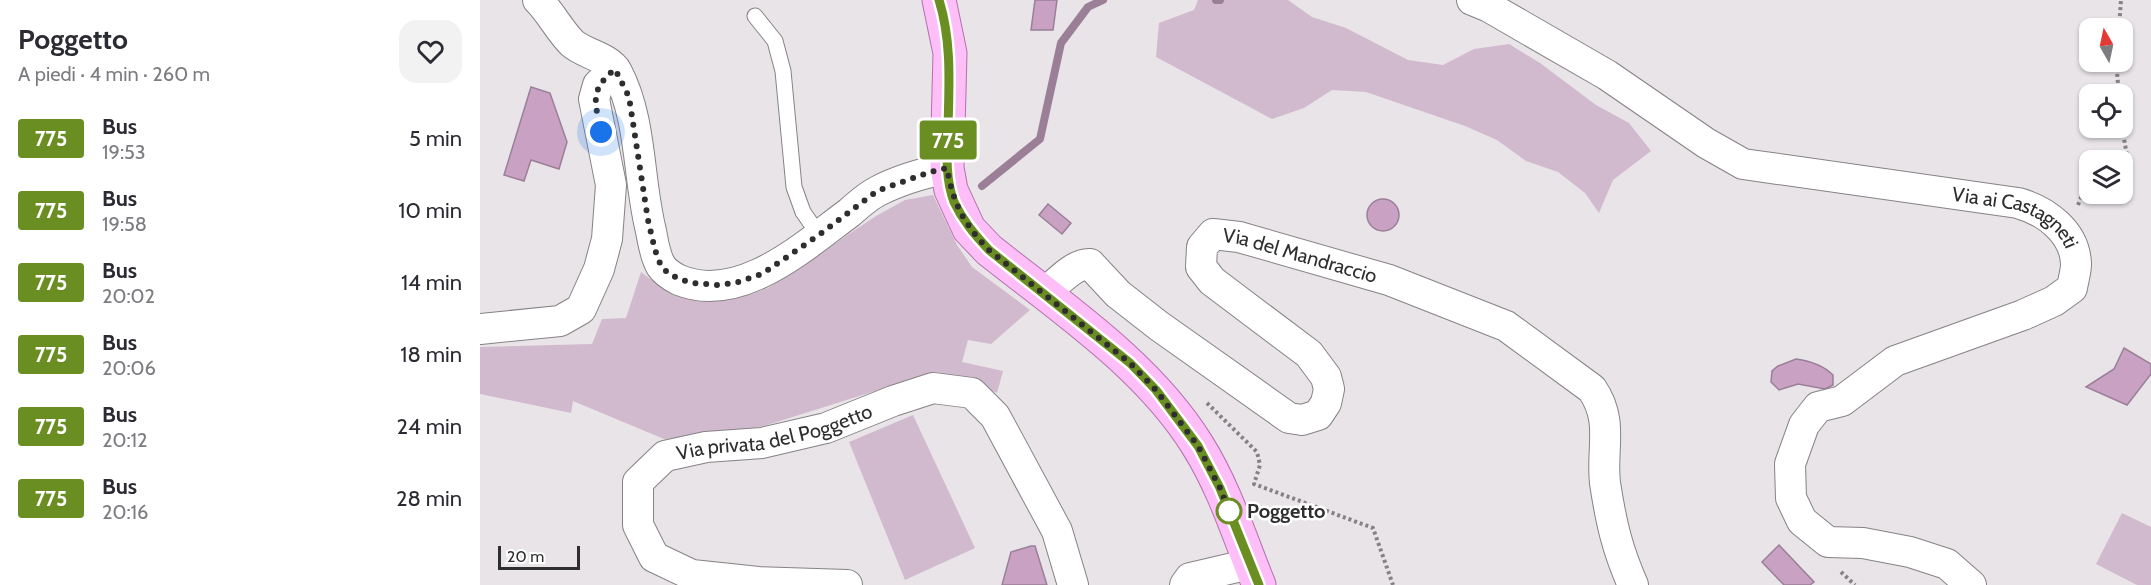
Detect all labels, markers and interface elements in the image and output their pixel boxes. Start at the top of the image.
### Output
north arrow [2079,18,2133,72]
map controls [2079,18,2133,204]
button: heart [399,20,462,83]
text: Poggetto [18,22,128,56]
text: A piedi · 4 min · 260 m [18,62,210,86]
button: locate [2079,84,2133,138]
text: Bus [102,113,137,140]
your location [586,117,616,147]
line badge: 775 [914,120,982,160]
text: 5 min [409,125,462,152]
text: 775 [35,126,67,151]
text: 775 [932,128,964,153]
text: 19:53 [102,140,146,164]
button: layers [2079,150,2133,204]
street label: Via ai Castagneti [1951,182,2084,252]
text: Bus [102,185,137,212]
text: 10 min [398,197,462,224]
text: 775 [35,198,67,223]
text: 19:58 [102,212,147,236]
street label: Via del Mandraccio [1222,223,1380,288]
text: Bus [102,257,137,284]
text: 14 min [401,269,462,296]
text: 775 [35,270,67,295]
text: 20:02 [102,284,155,308]
text: Bus [102,329,137,356]
text: 18 min [400,341,462,368]
text: 775 [35,342,67,367]
text: 20:06 [102,356,156,380]
street label: Via privata del Poggetto [674,399,876,465]
text: Bus [102,401,137,428]
text: 24 min [397,413,462,440]
text: 775 [35,414,67,439]
text: 20:12 [102,428,148,452]
text: Bus [102,473,137,500]
text: 28 min [396,485,462,512]
text: 775 [35,486,67,511]
marker: Poggetto [1216,498,1242,524]
place label: Poggetto [1247,499,1326,523]
text: 20:16 [102,500,148,524]
scale bar [498,543,580,570]
text: 20 m [507,547,544,566]

